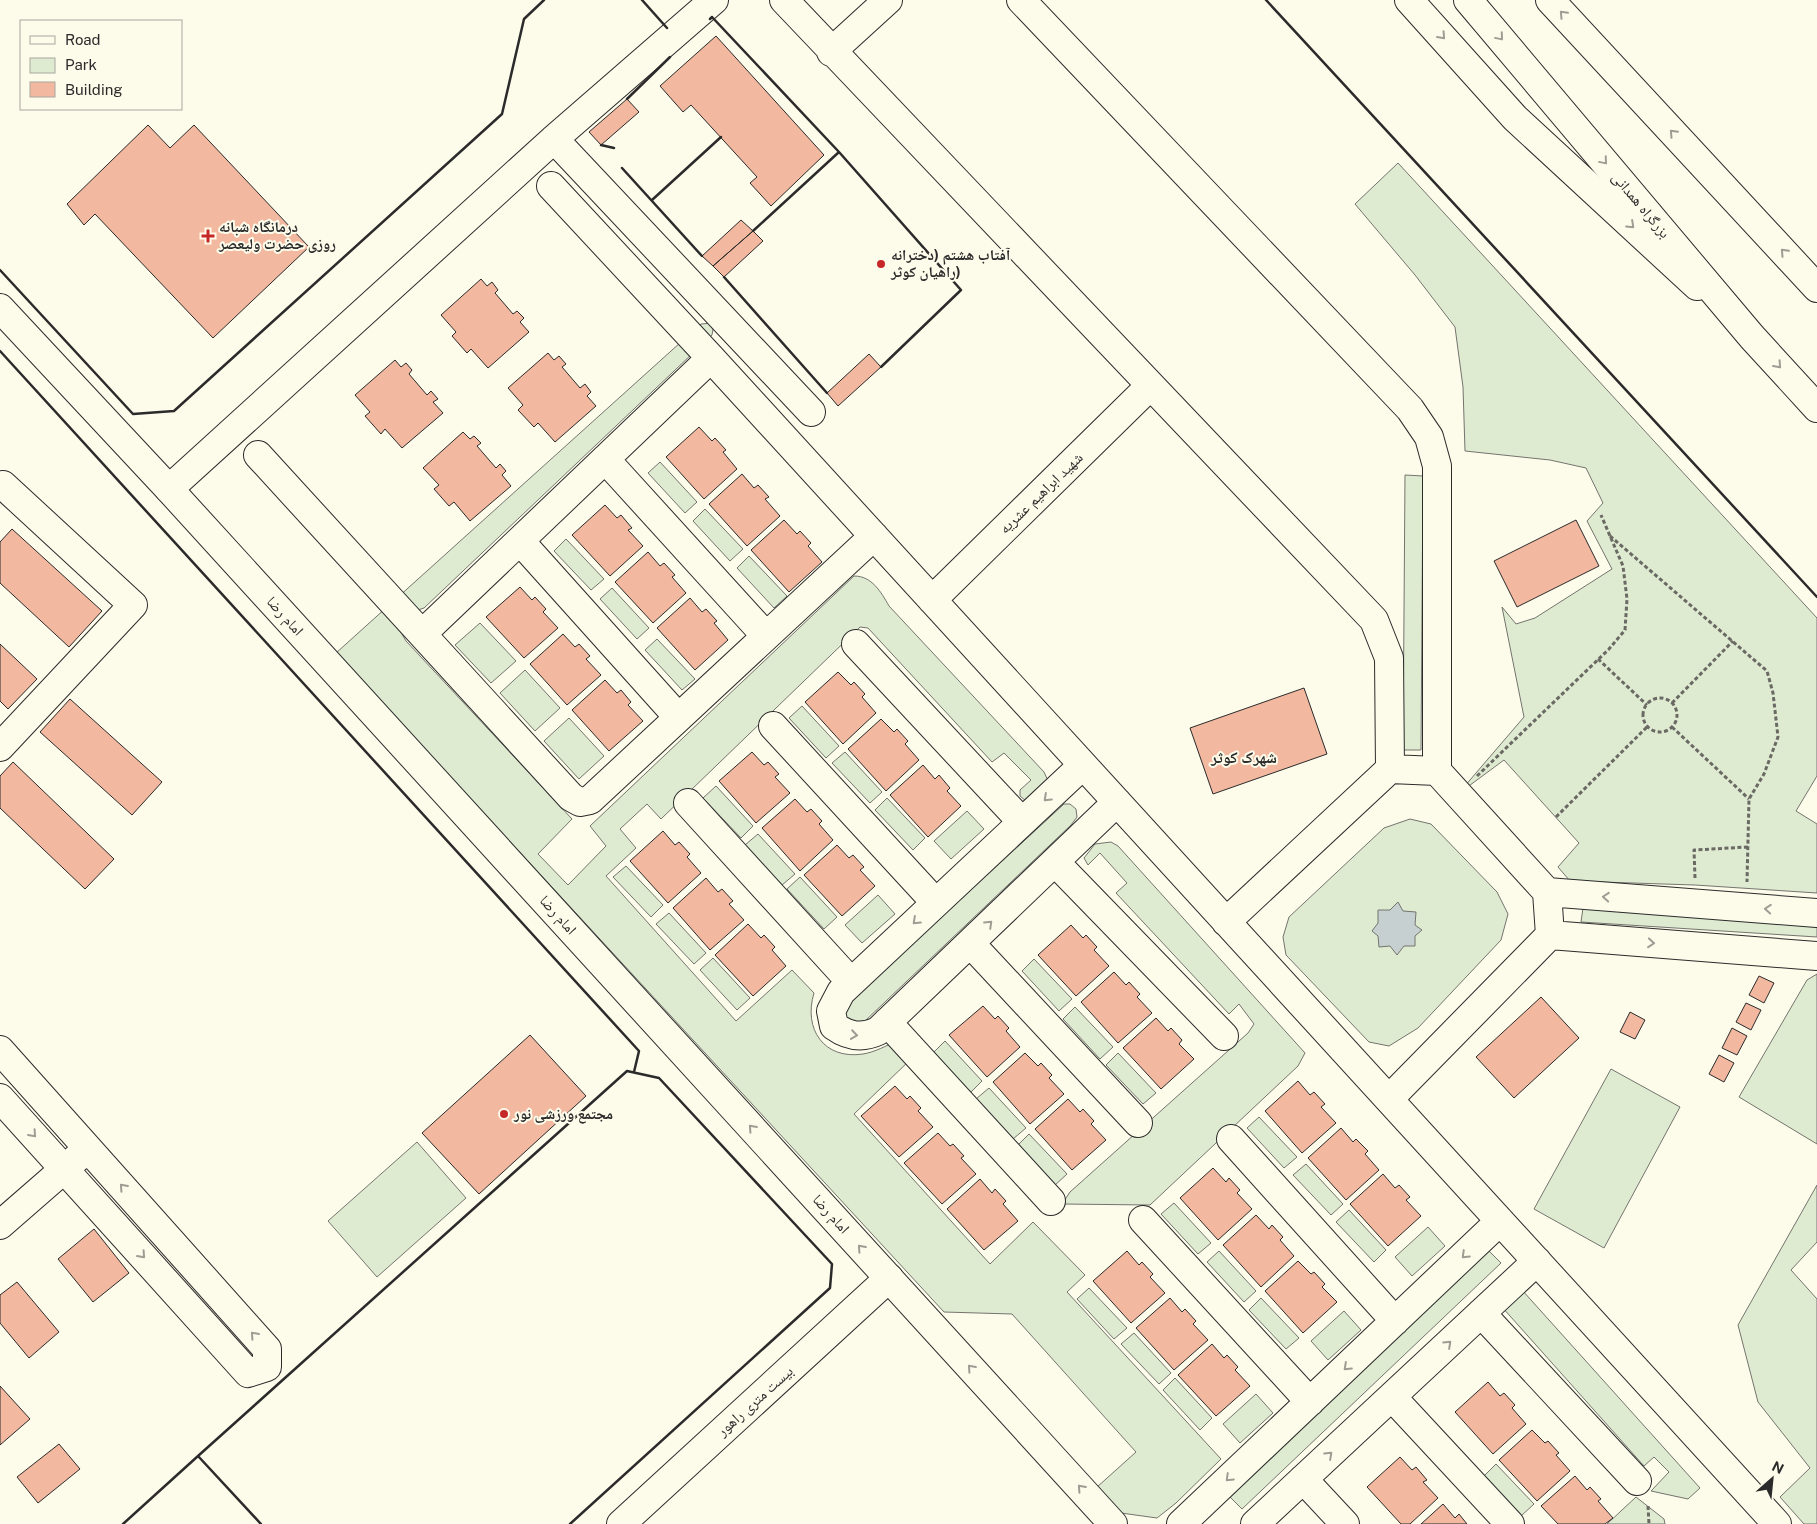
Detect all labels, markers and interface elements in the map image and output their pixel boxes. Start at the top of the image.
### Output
one-way arrow [1560,10,1569,19]
legend [20,20,182,110]
text: Road [65,31,101,48]
one-way arrow [1436,31,1445,40]
one-way arrow [1494,32,1503,41]
text: Park [65,56,97,73]
text: Building [65,81,123,98]
one-way arrow [1670,130,1679,139]
one-way arrow [1599,156,1608,165]
street label: بزرگراه همدانی [1607,168,1674,242]
place label: درمانگاه شبانه روزی حضرت ولیعصر [218,218,336,253]
one-way arrow [1625,219,1634,228]
marker: درمانگاه شبانه روزی حضرت ولیعصر [201,229,215,243]
place label: آفتاب هشتم (دخترانه راهیان کوثر) [890,246,1011,281]
one-way arrow [1781,249,1790,258]
marker: آفتاب هشتم (دخترانه راهیان کوثر) [875,258,887,270]
one-way arrow [1772,359,1781,368]
street label: شهید ابراهیم عشریه [995,449,1087,538]
street label: امام رضا [262,593,307,640]
district label: شهرک کوثر [1210,748,1277,767]
one-way arrow [1044,792,1053,801]
one-way arrow [1602,891,1610,902]
street label: امام رضا [535,892,580,939]
one-way arrow [1764,904,1772,915]
one-way arrow [912,915,921,924]
one-way arrow [984,921,993,930]
one-way arrow [1648,937,1656,948]
one-way arrow [850,1029,858,1040]
place label: مجتمع ورزشی نور [513,1105,613,1124]
marker: مجتمع ورزشی نور [498,1108,510,1120]
one-way arrow [749,1124,758,1133]
one-way arrow [27,1129,36,1138]
one-way arrow [120,1184,129,1193]
street label: امام رضا [808,1191,853,1238]
one-way arrow [858,1244,867,1253]
one-way arrow [136,1249,145,1258]
one-way arrow [1461,1249,1470,1258]
one-way arrow [251,1331,260,1340]
one-way arrow [1442,1341,1451,1350]
one-way arrow [1344,1361,1353,1370]
street label: بیست متری راهور [712,1362,798,1441]
one-way arrow [968,1365,977,1374]
one-way arrow [1324,1452,1333,1461]
north arrow [1747,1454,1797,1504]
text: N [1769,1458,1786,1477]
one-way arrow [1226,1473,1235,1482]
one-way arrow [1077,1485,1086,1494]

